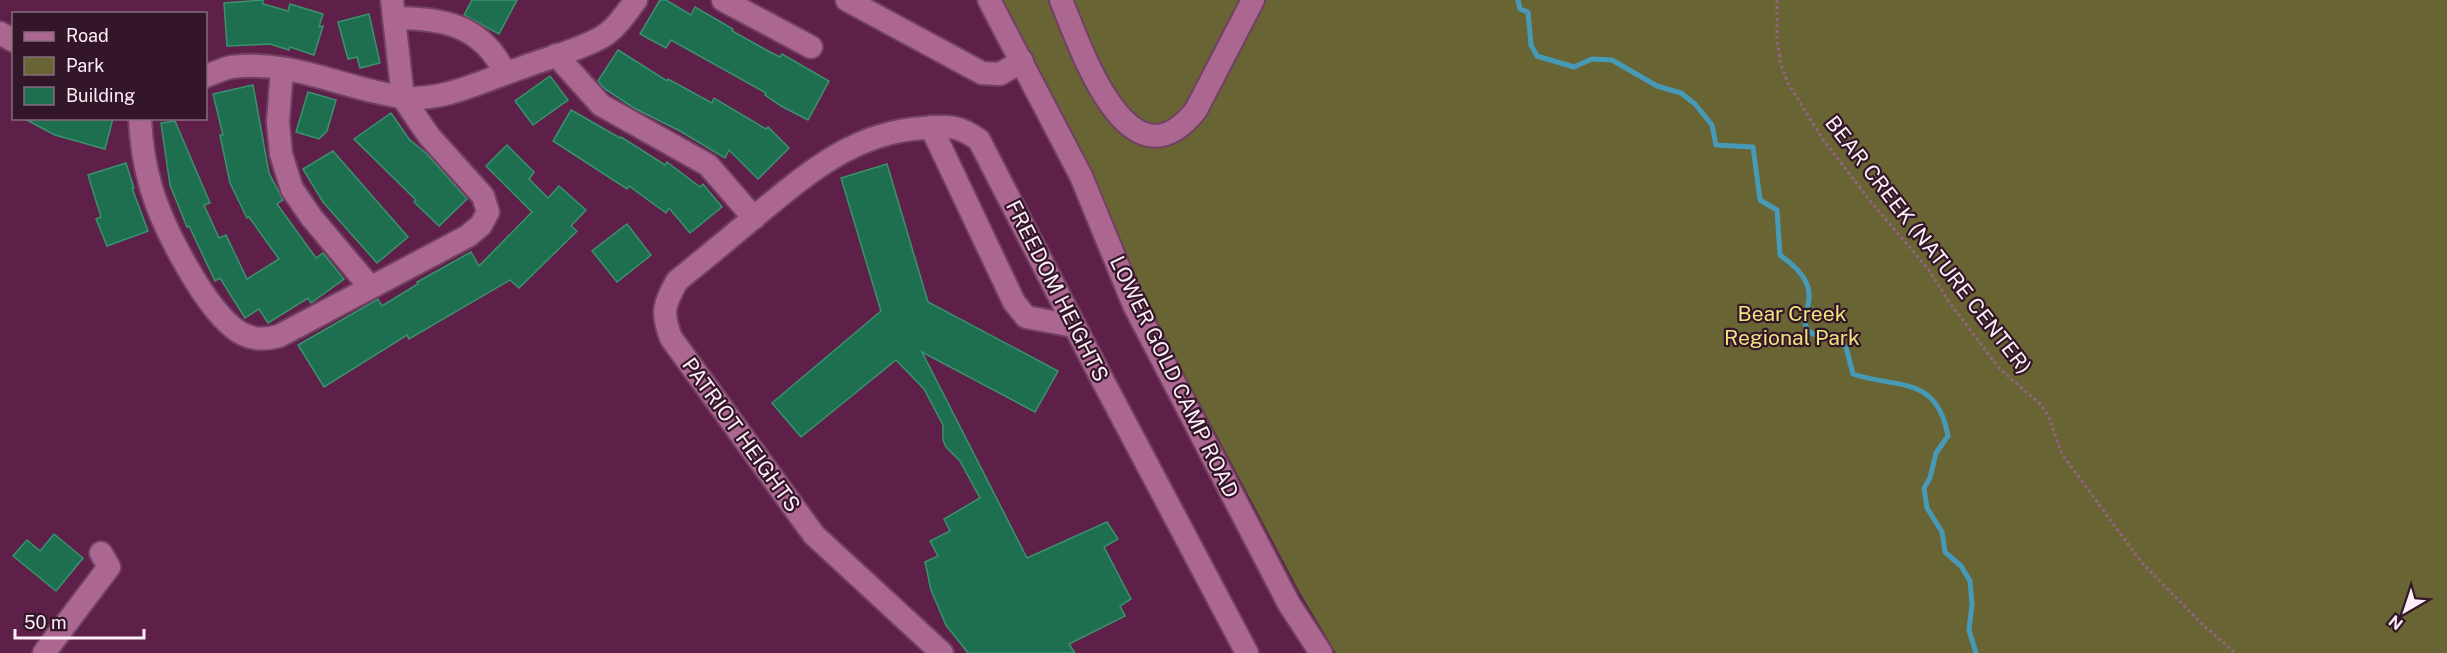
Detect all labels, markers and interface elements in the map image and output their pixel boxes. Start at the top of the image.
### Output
legend [12,12,207,120]
text: Road [66,25,109,46]
text: Park [66,55,104,76]
text: Building [66,85,135,106]
street label: BEAR CREEK (NATURE CENTER) [1820,111,2037,379]
street label: FREEDOM HEIGHTS [1001,196,1114,386]
street label: LOWER GOLD CAMP ROAD [1105,252,1244,502]
park label: Bear Creek Regional Park [1724,301,1860,350]
street label: PATRIOT HEIGHTS [677,353,806,517]
north arrow [2375,581,2435,641]
scale bar [15,602,144,640]
text: N [2385,611,2407,634]
text: 50 m [24,612,67,633]

